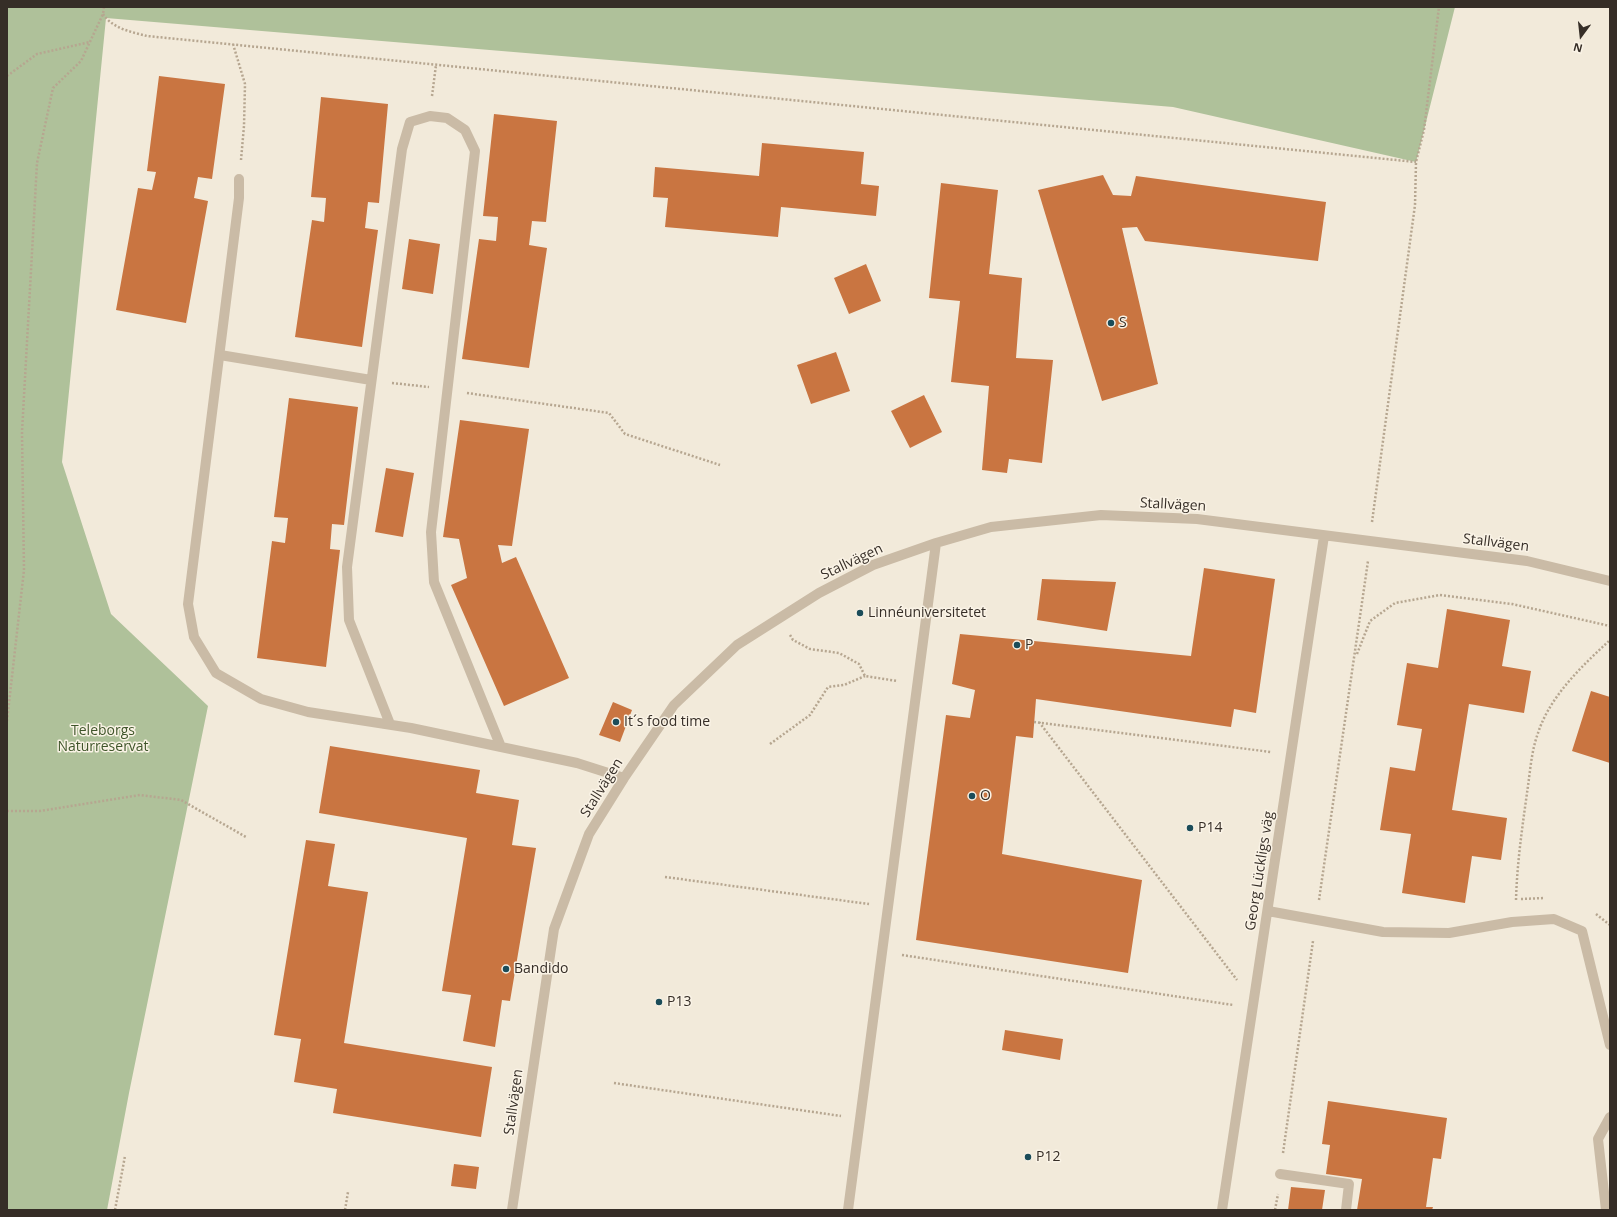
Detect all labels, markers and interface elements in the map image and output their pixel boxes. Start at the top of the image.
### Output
north arrow [1561,16,1601,56]
text: N [1572,40,1584,56]
place label: S [1119,315,1127,331]
marker: S [1106,318,1116,328]
street label: Stallvägen [1139,495,1207,515]
street label: Stallvägen [1462,531,1530,555]
street label: Stallvägen [818,540,886,584]
place label: Linnéuniversitetet [868,605,986,621]
marker: Linnéuniversitetet [855,608,865,618]
place label: P [1025,637,1033,653]
marker: P [1012,640,1022,650]
place label: It´s food time [624,714,710,730]
marker: It´s food time [611,717,621,727]
park label: Teleborgs Naturreservat [57,723,149,756]
street label: Stallvägen [577,755,627,821]
place label: O [980,788,991,804]
marker: O [967,791,977,801]
street label: Georg Lückligs väg [1242,810,1278,932]
place label: P14 [1198,820,1222,836]
marker: P14 [1185,823,1195,833]
place label: Bandido [514,961,568,977]
marker: Bandido [501,964,511,974]
place label: P13 [667,994,691,1010]
marker: P13 [654,997,664,1007]
street label: Stallvägen [501,1068,527,1136]
place label: P12 [1036,1149,1060,1165]
marker: P12 [1023,1152,1033,1162]

